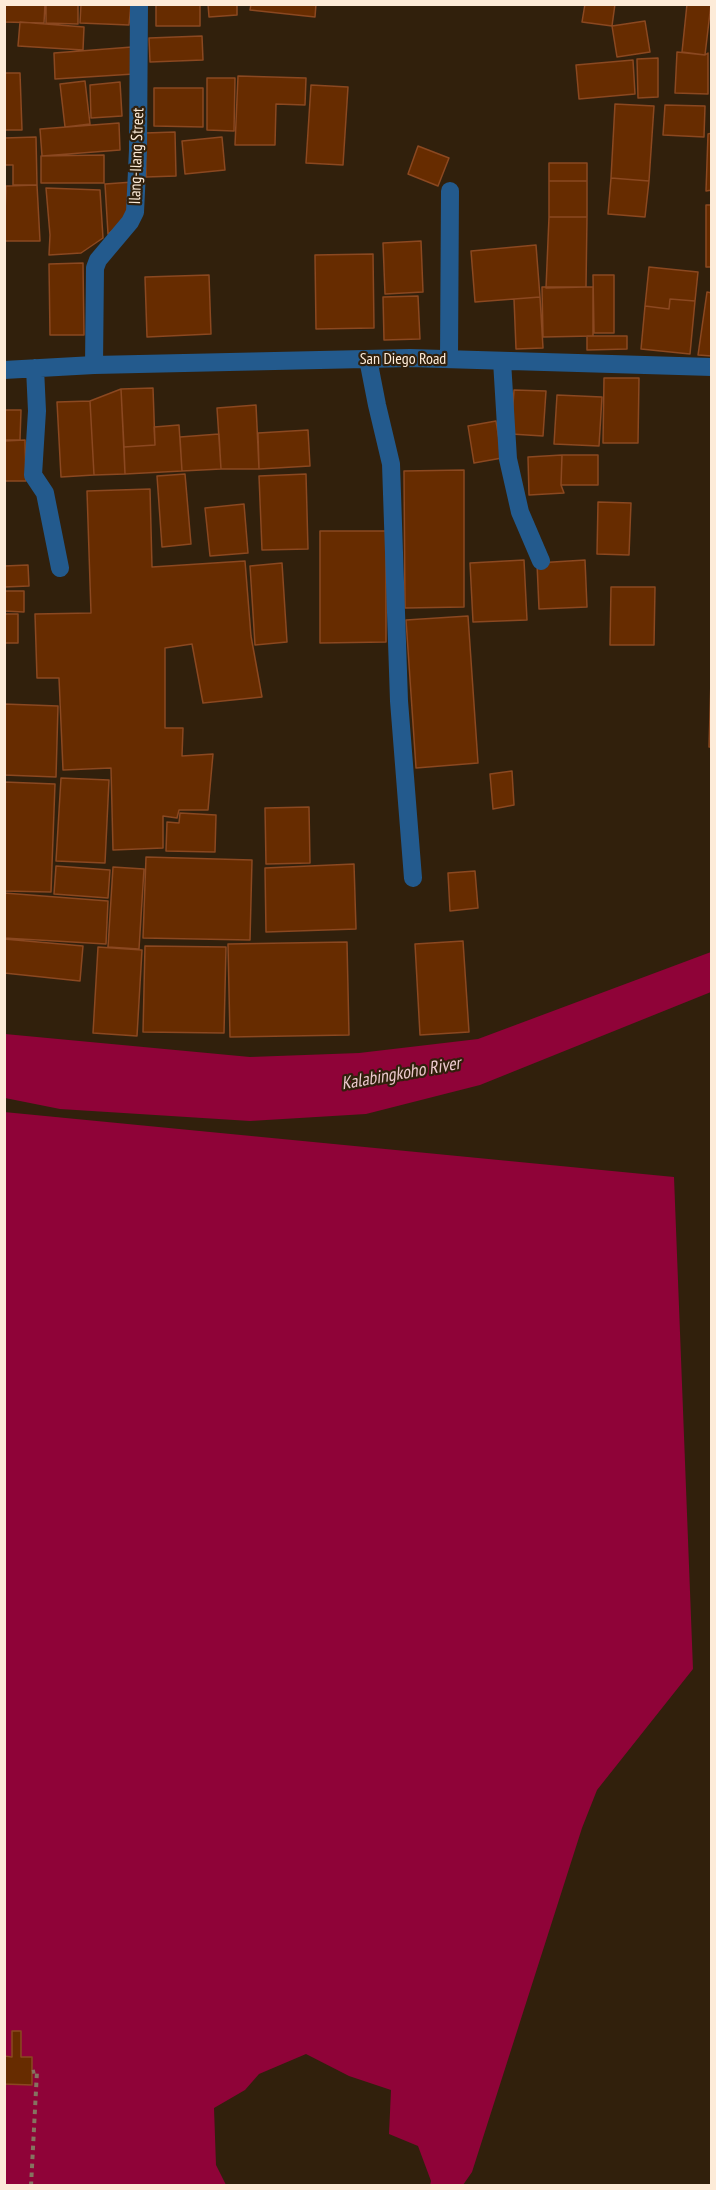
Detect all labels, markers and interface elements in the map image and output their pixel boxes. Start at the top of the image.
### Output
street label: Ilang-Ilang Street [126,107,148,205]
street label: San Diego Road [360,349,446,369]
water label: Kalabingkoho River [340,1053,462,1095]

